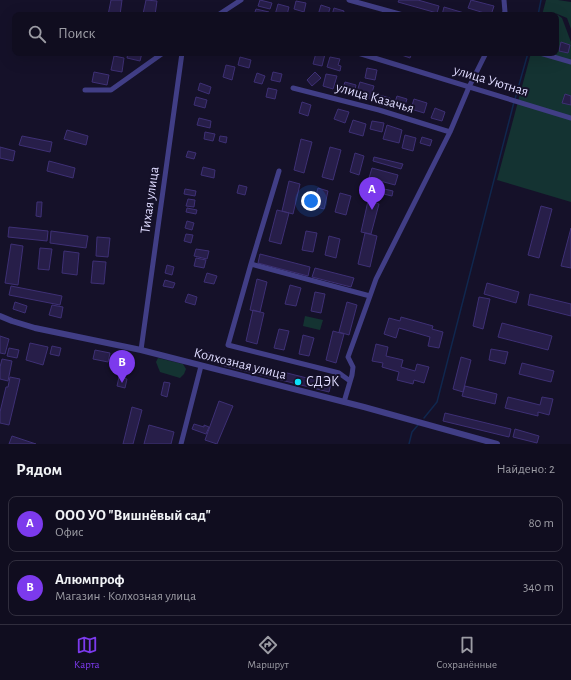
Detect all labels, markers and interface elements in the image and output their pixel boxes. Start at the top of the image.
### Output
search box [12,12,559,56]
icon: search [26,23,48,45]
text: Поиск [58,26,96,41]
street label: улица Уютная [451,63,530,99]
street label: улица Казачья [333,80,416,116]
street label: Тихая улица [138,165,162,234]
pin: A [359,177,385,210]
your location [301,191,321,211]
street label: Колхозная улица [192,346,288,382]
pin: B [109,350,135,383]
place label: СДЭК [306,375,339,389]
marker: СДЭК [293,377,303,387]
text: Рядом [16,461,62,478]
text: Найдено: 2 [497,463,555,476]
text: ООО УО "Вишнёвый сад" [55,508,211,523]
text: A [26,517,34,530]
text: 80 m [528,517,554,530]
text: Офис [55,526,84,539]
text: Алюмпроф [55,572,124,587]
text: B [26,581,34,594]
text: 340 m [523,581,554,594]
text: Магазин · Колхозная улица [55,590,196,603]
tab: Карта [74,634,100,671]
tab: Маршрут [247,634,289,671]
tab: Сохранённые [436,634,497,671]

